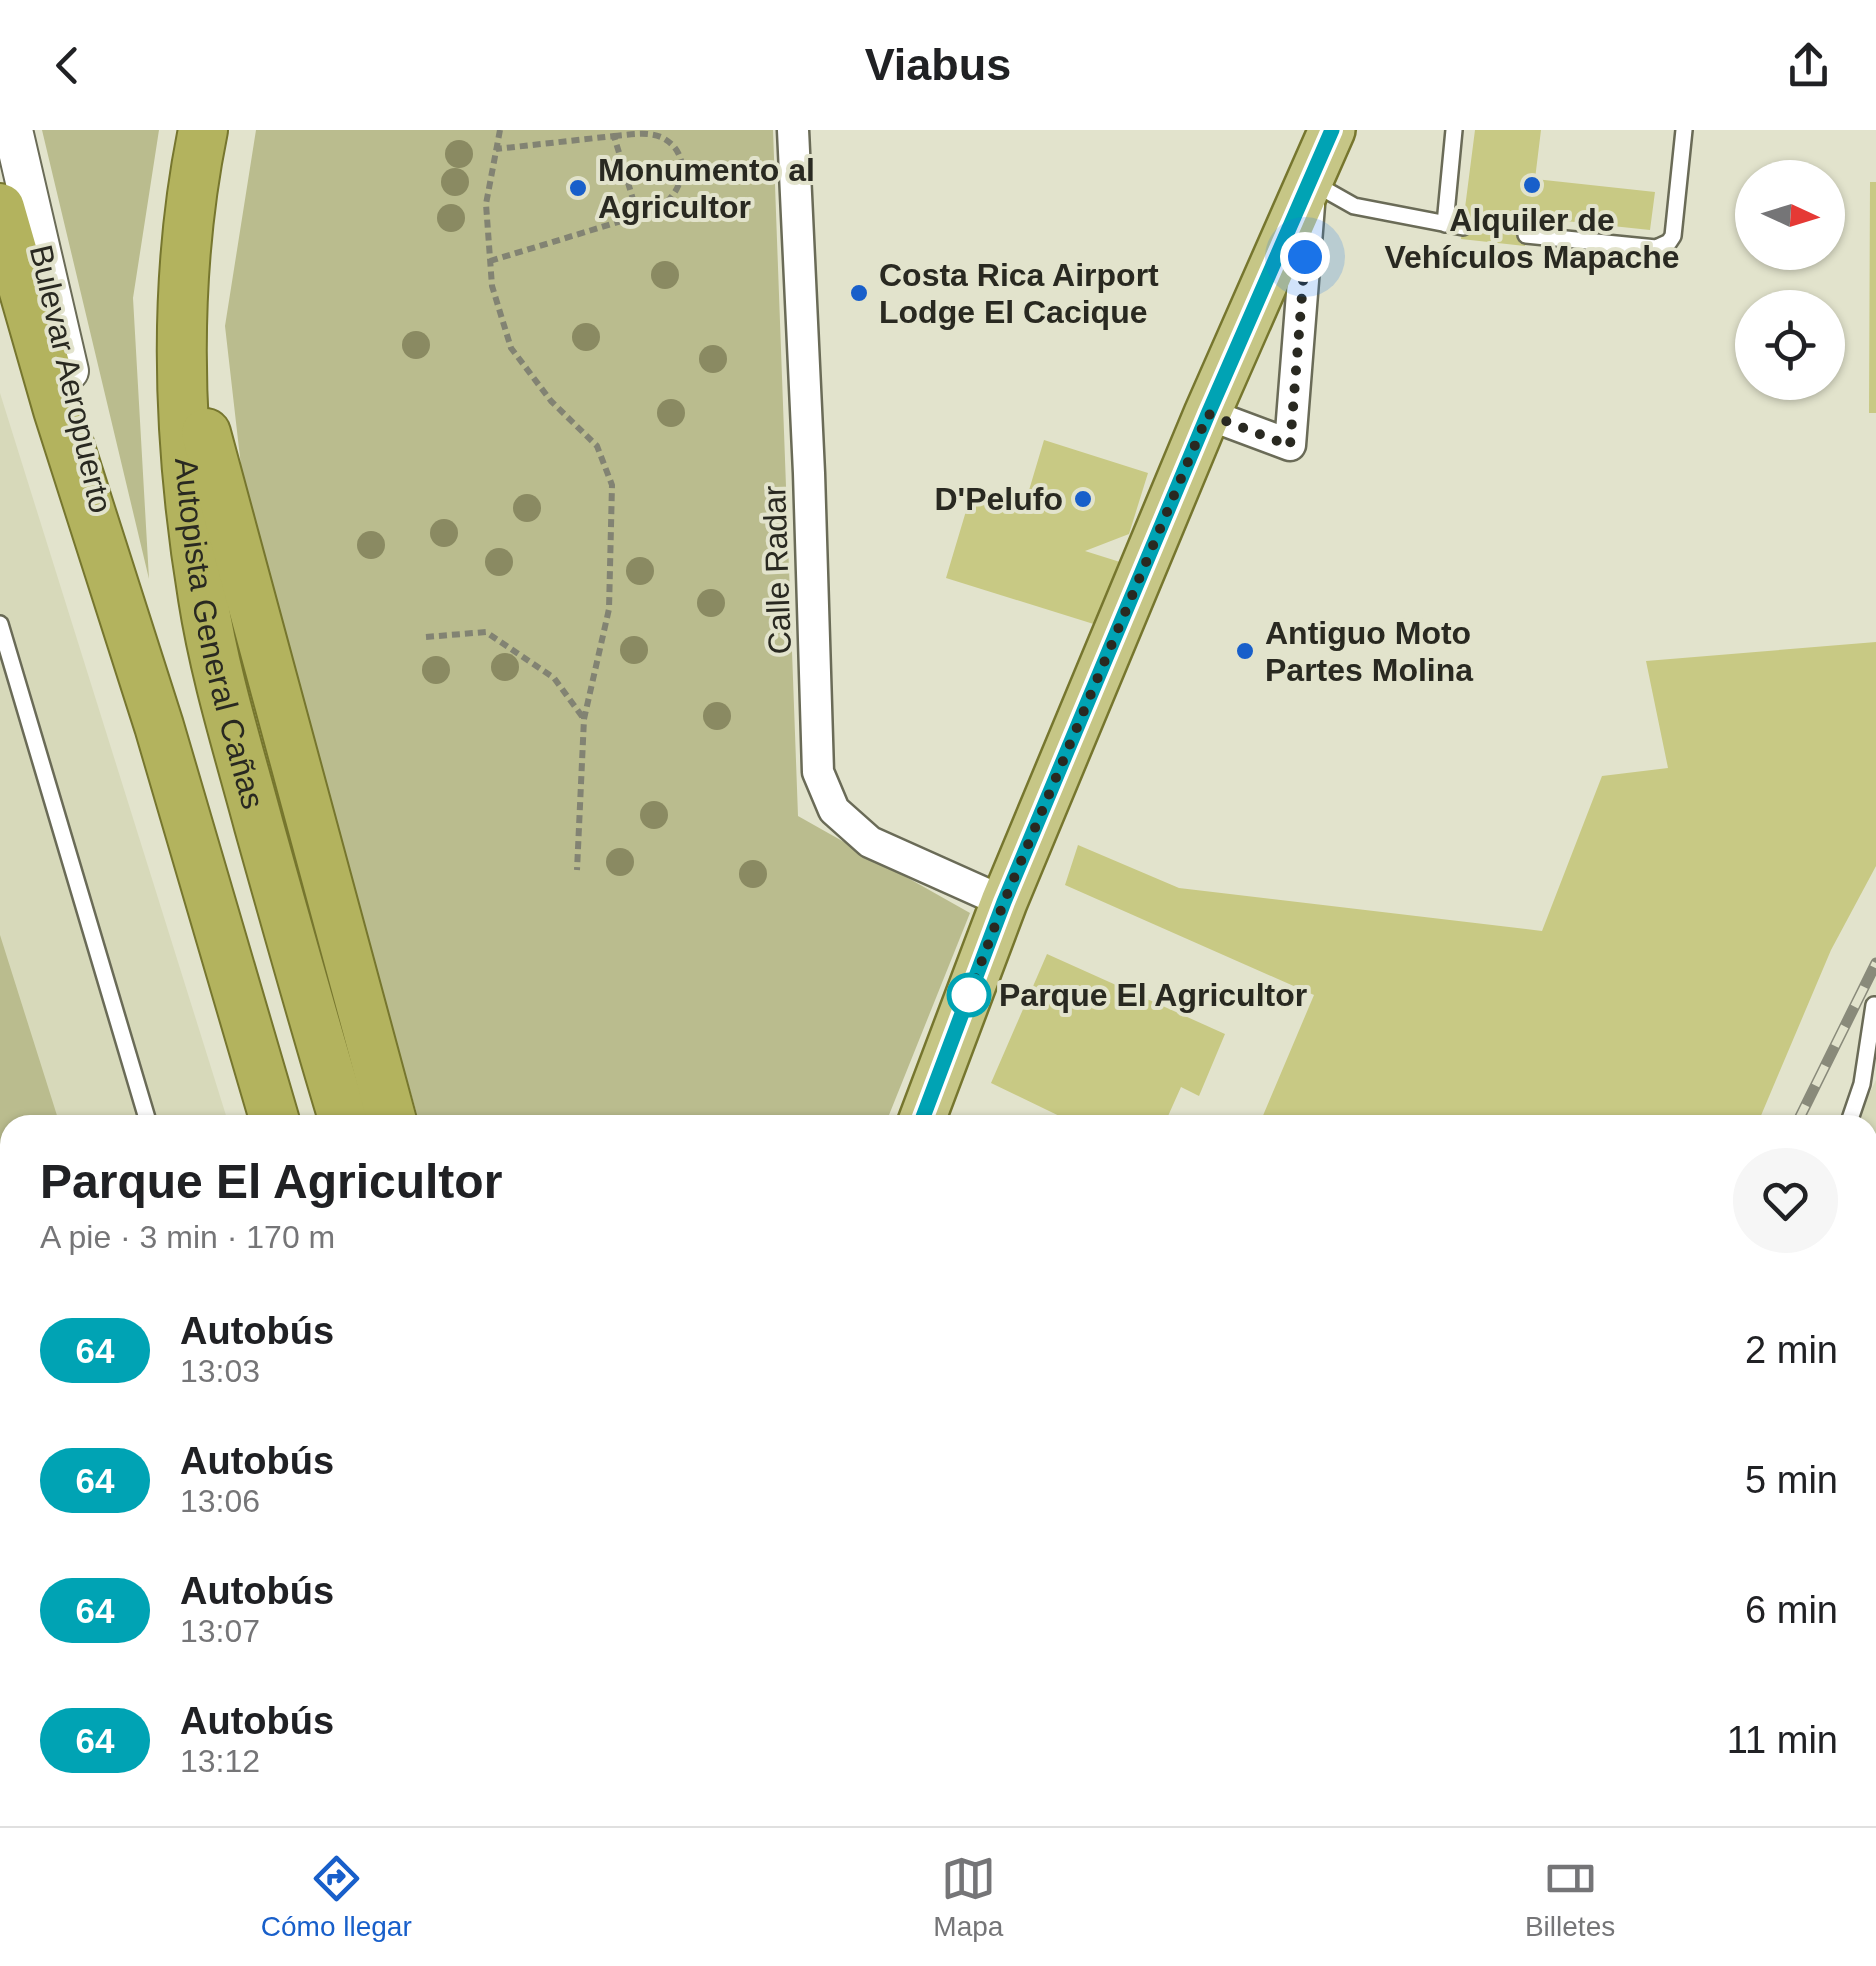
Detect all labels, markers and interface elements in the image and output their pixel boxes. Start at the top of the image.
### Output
icon: back [40,38,95,93]
icon: share [1781,38,1836,93]
text: Viabus [865,39,1011,90]
place label: Monumento al Agricultor [598,152,815,225]
north arrow [1735,160,1845,270]
map controls [1735,160,1845,400]
marker: Alquiler de Vehículos Mapache [1521,174,1543,196]
marker: Monumento al Agricultor [567,177,589,199]
place label: Alquiler de Vehículos Mapache [1384,202,1680,275]
your location [1280,232,1330,282]
street label: Bulevar Aeropuerto [23,241,119,517]
place label: Costa Rica Airport Lodge El Cacique [879,257,1159,330]
marker: Costa Rica Airport Lodge El Cacique [848,282,870,304]
button: locate [1735,290,1845,400]
street label: Autopista General Cañas [168,456,272,813]
place label: D'Pelufo [935,481,1063,517]
street label: Calle Radar [756,485,798,655]
marker: D'Pelufo [1072,488,1094,510]
place label: Antiguo Moto Partes Molina [1265,615,1473,688]
marker: Antiguo Moto Partes Molina [1234,640,1256,662]
marker: Parque El Agricultor [948,974,990,1016]
place label: Parque El Agricultor [999,977,1307,1013]
button: heart [1733,1148,1838,1253]
text: Parque El Agricultor [40,1155,502,1208]
text: A pie · 3 min · 170 m [40,1219,335,1255]
text: Autobús [180,1310,334,1352]
text: 2 min [1745,1329,1838,1371]
text: 64 [76,1331,114,1370]
text: 13:03 [180,1353,260,1389]
text: Autobús [180,1440,334,1482]
text: 5 min [1745,1459,1838,1501]
text: 64 [76,1461,114,1500]
text: 13:06 [180,1483,260,1519]
text: Autobús [180,1570,334,1612]
text: 6 min [1745,1589,1838,1631]
text: 64 [76,1591,114,1630]
text: 13:07 [180,1613,260,1649]
text: Autobús [180,1700,334,1742]
text: 11 min [1727,1719,1838,1761]
text: 64 [76,1721,114,1760]
text: 13:12 [180,1743,260,1779]
tab: Cómo llegar [261,1851,412,1943]
tab: Mapa [933,1851,1003,1943]
tab: Billetes [1525,1851,1615,1943]

